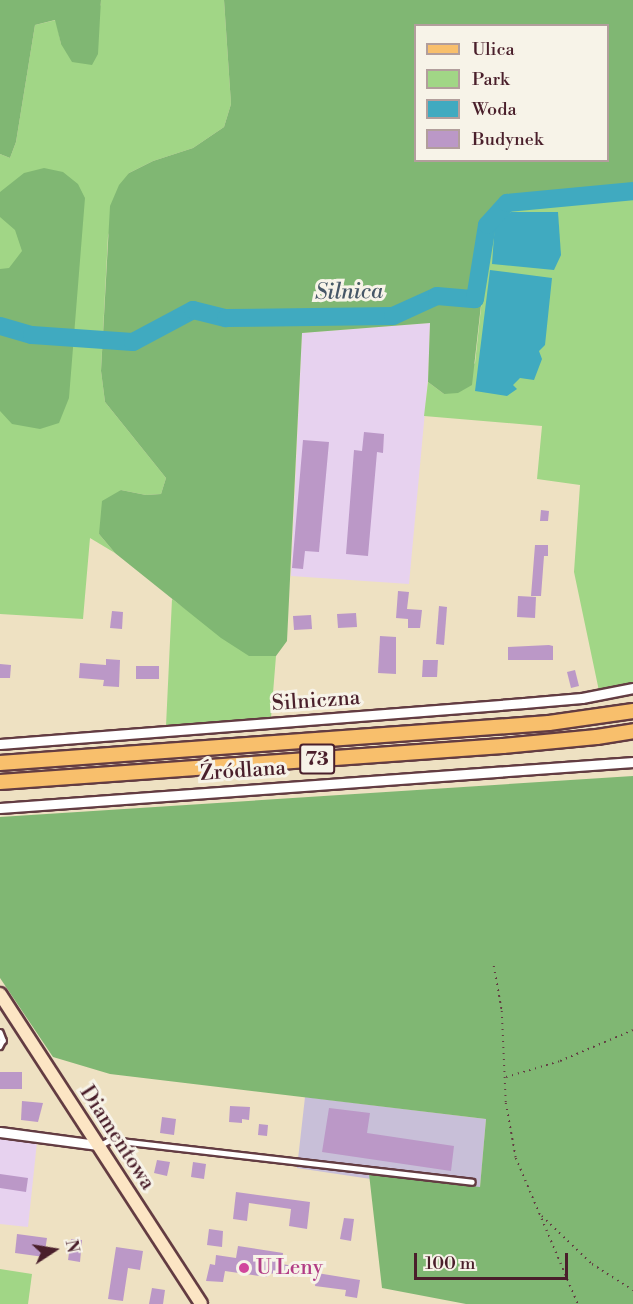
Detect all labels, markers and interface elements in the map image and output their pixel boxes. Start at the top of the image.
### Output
legend [414,24,609,162]
text: Ulica [472,38,515,61]
text: Park [472,68,509,91]
text: Woda [472,98,517,121]
text: Budynek [472,128,543,151]
water label: Silnica [315,278,383,306]
street label: Silniczna [271,685,361,717]
road number: 73 [299,742,335,776]
street label: Źródlana [199,755,287,787]
street label: Diamentowa [74,1081,160,1195]
north arrow [24,1220,84,1280]
text: N [61,1238,83,1255]
scale bar [417,1241,572,1279]
text: 100 m [425,1252,476,1275]
place label: U Leny [256,1255,323,1281]
marker: U Leny [237,1261,251,1275]

